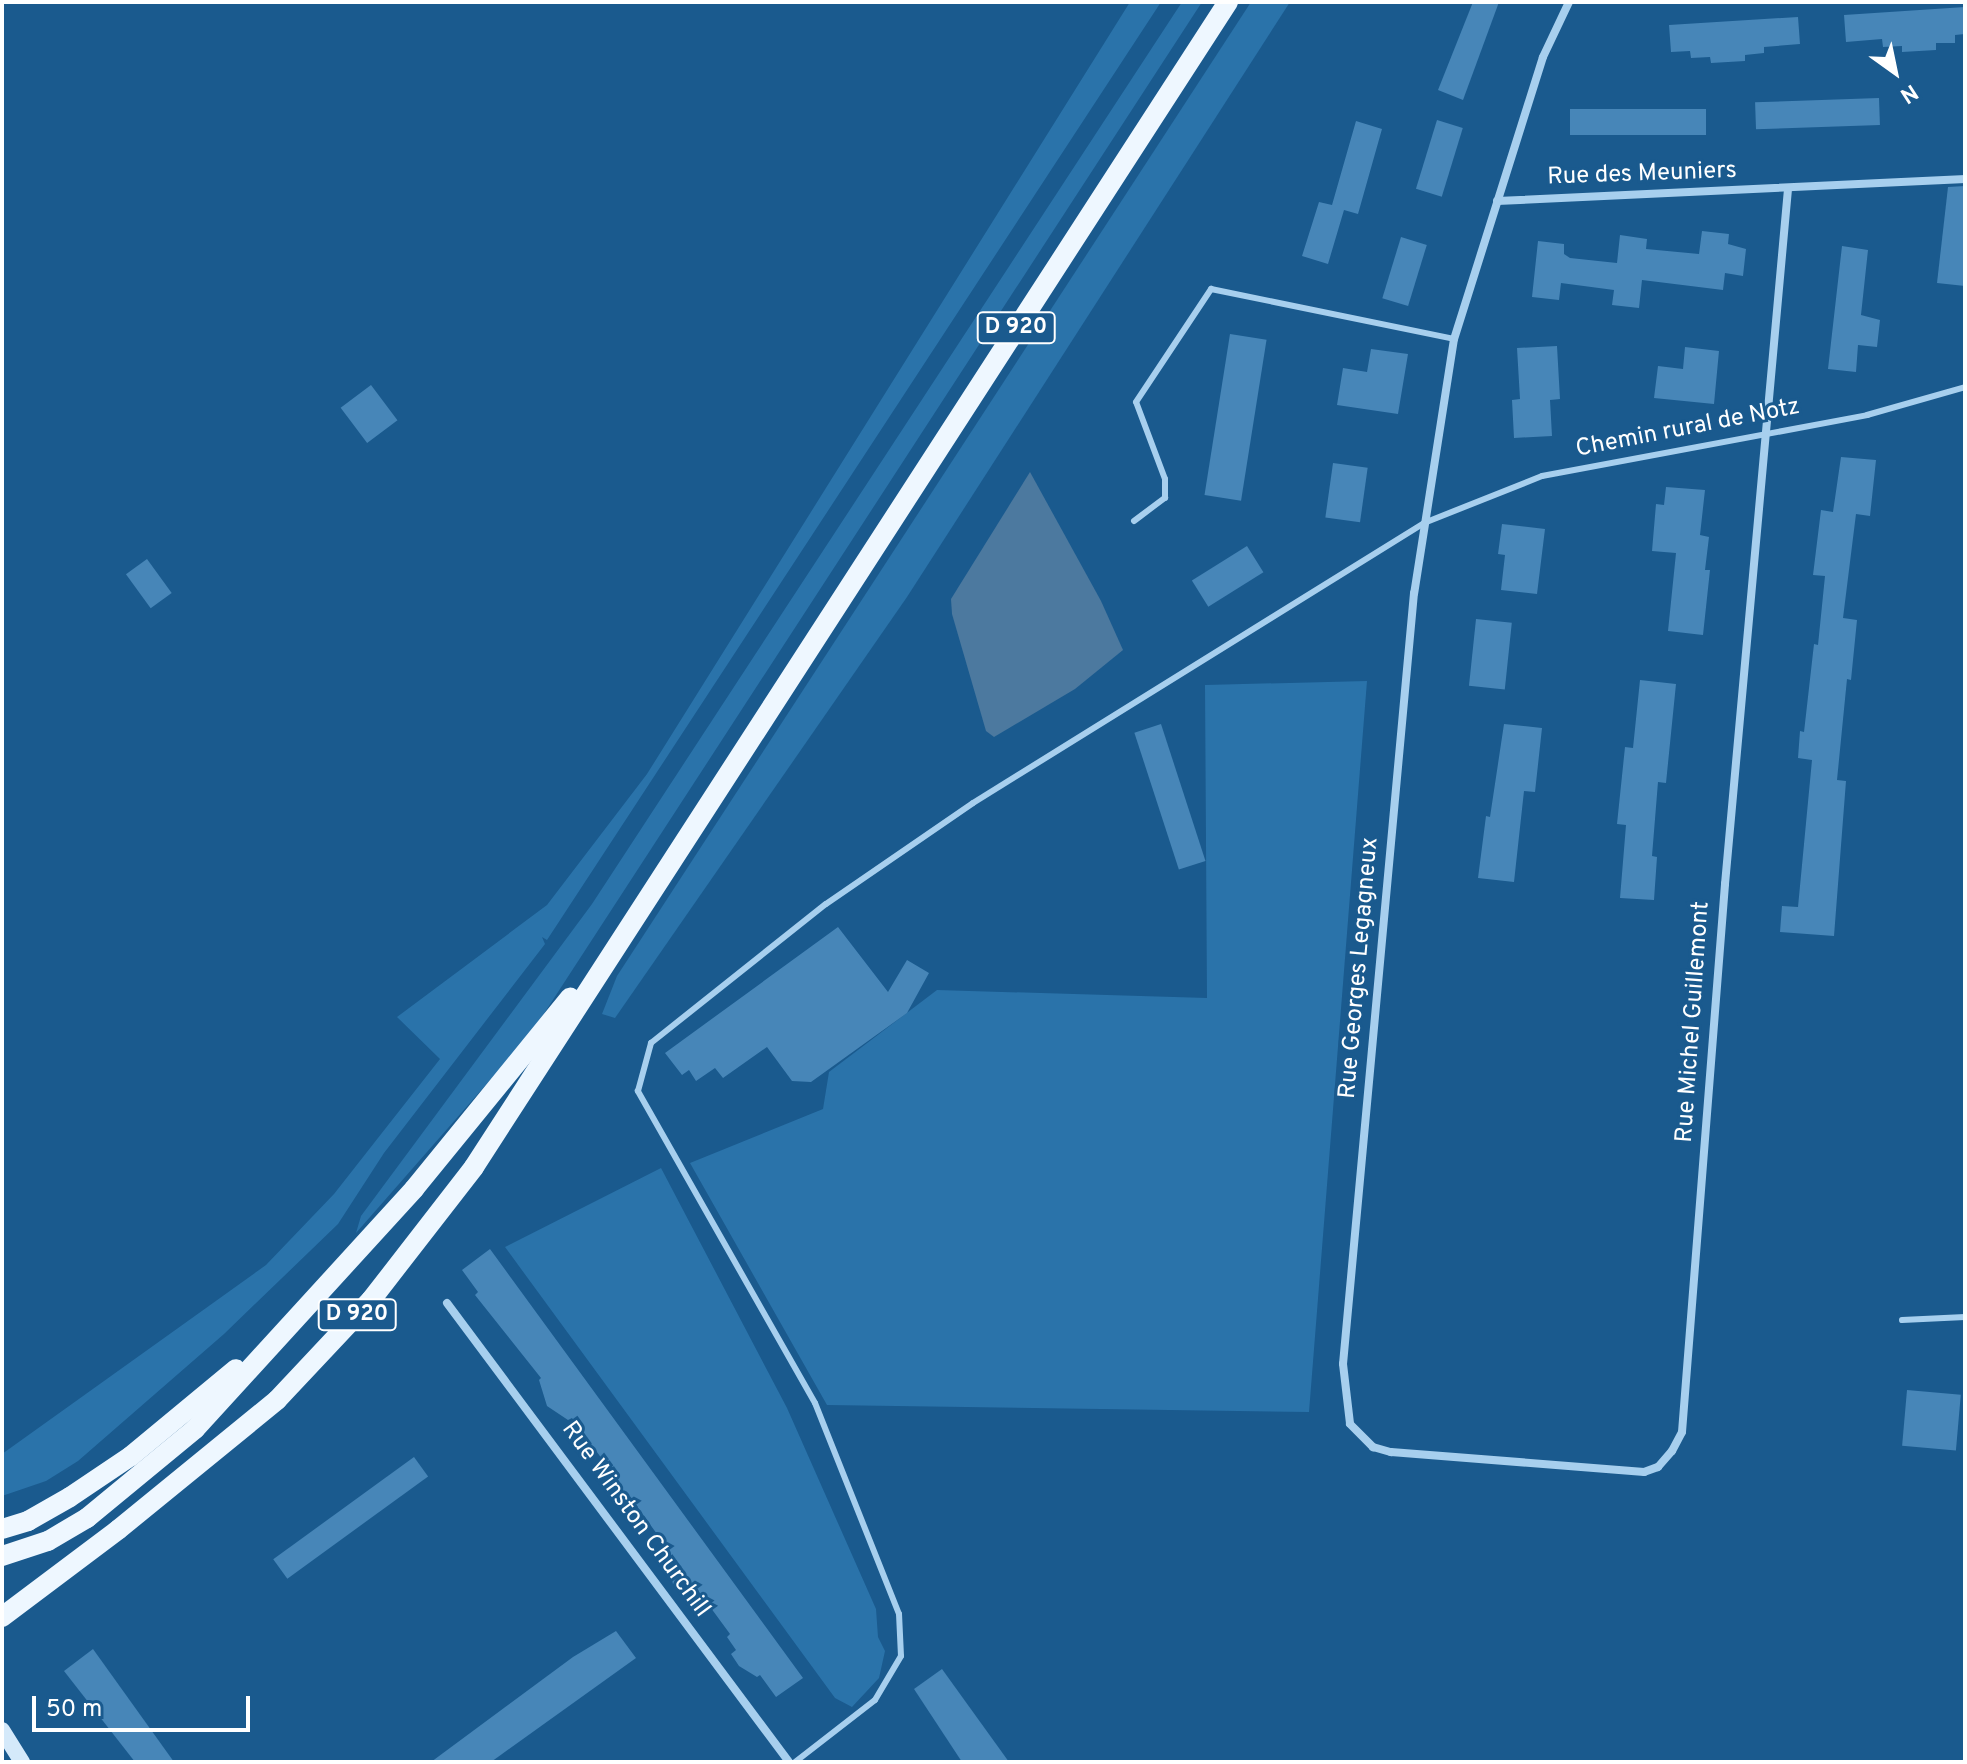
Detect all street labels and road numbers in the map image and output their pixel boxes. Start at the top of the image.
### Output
street label: Rue des Meuniers [1547,157,1737,193]
road number: D 920 [976,310,1056,346]
street label: Chemin rural de Notz [1574,393,1802,465]
street label: Rue Georges Legagneux [1334,836,1386,1100]
street label: Rue Michel Guillemont [1671,900,1717,1144]
road number: D 920 [317,1297,397,1333]
street label: Rue Winston Churchill [554,1416,716,1624]

